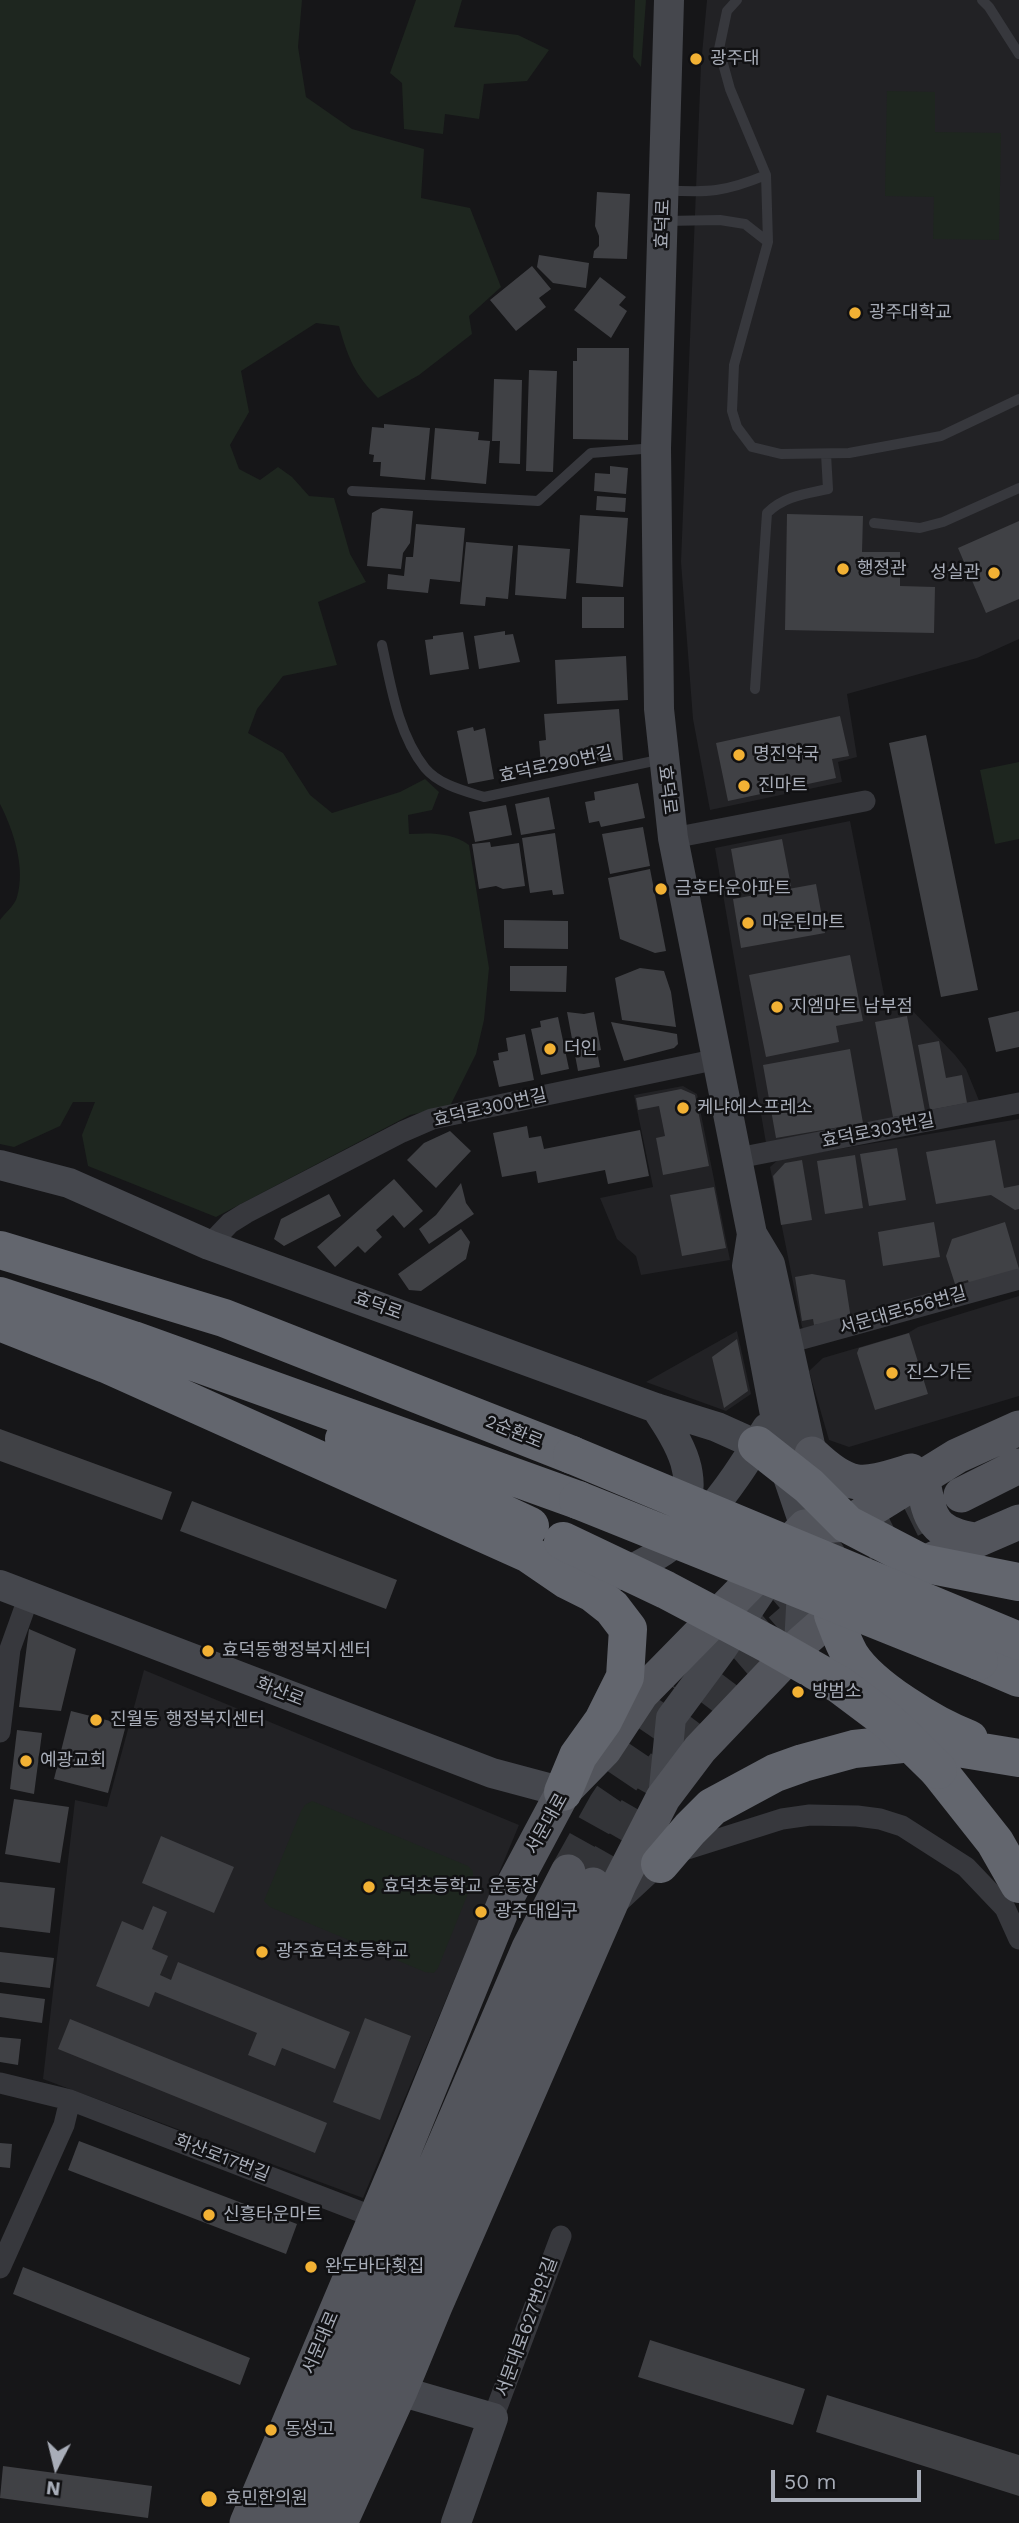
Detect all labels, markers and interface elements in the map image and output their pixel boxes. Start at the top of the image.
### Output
place label: 광주대 [710,48,760,70]
marker: 광주대 [688,51,704,67]
street label: 효덕로 [651,199,675,249]
place label: 광주대학교 [869,302,952,324]
marker: 광주대학교 [847,305,863,321]
place label: 행정관 [857,558,907,580]
marker: 행정관 [835,561,851,577]
place label: 성실관 [930,562,980,584]
marker: 성실관 [986,565,1002,581]
street label: 효덕로290번길 [497,742,615,788]
place label: 명진약국 [753,744,819,766]
marker: 명진약국 [731,747,747,763]
street label: 효덕로 [653,764,681,816]
place label: 진마트 [758,775,808,797]
marker: 진마트 [736,778,752,794]
place label: 금호타운아파트 [675,878,791,900]
marker: 금호타운아파트 [653,881,669,897]
place label: 마운틴마트 [762,912,845,934]
marker: 마운틴마트 [740,915,756,931]
place label: 지엠마트 남부점 [791,996,913,1018]
marker: 지엠마트 남부점 [769,999,785,1015]
place label: 더인 [564,1038,597,1060]
marker: 더인 [542,1041,558,1057]
street label: 효덕로300번길 [431,1084,549,1132]
place label: 케냐에스프레소 [697,1097,813,1119]
marker: 케냐에스프레소 [675,1100,691,1116]
street label: 효덕로303번길 [820,1109,936,1153]
street label: 서문대로556번길 [837,1283,969,1339]
street label: 효덕로 [351,1287,405,1325]
place label: 진스가든 [906,1362,972,1384]
marker: 진스가든 [884,1365,900,1381]
street label: 2순환로 [482,1411,546,1453]
place label: 효덕동행정복지센터 [222,1640,371,1662]
marker: 효덕동행정복지센터 [200,1643,216,1659]
street label: 화산로 [253,1673,307,1711]
place label: 방범소 [812,1681,862,1703]
marker: 방범소 [790,1684,806,1700]
place label: 진월동 행정복지센터 [110,1709,265,1731]
marker: 진월동 행정복지센터 [88,1712,104,1728]
place label: 예광교회 [40,1750,106,1772]
marker: 예광교회 [18,1753,34,1769]
street label: 서문대로 [521,1790,573,1858]
place label: 효덕초등학교 운동장 [383,1876,538,1898]
marker: 효덕초등학교 운동장 [361,1879,377,1895]
place label: 광주대입구 [495,1901,578,1923]
marker: 광주대입구 [473,1904,489,1920]
place label: 광주효덕초등학교 [276,1941,408,1963]
marker: 광주효덕초등학교 [254,1944,270,1960]
street label: 화산로17번길 [171,2130,273,2186]
place label: 신흥타운마트 [223,2204,322,2226]
marker: 신흥타운마트 [201,2207,217,2223]
street label: 서문대로627번안길 [492,2254,562,2400]
place label: 완도바다횟집 [325,2256,424,2278]
marker: 완도바다횟집 [303,2259,319,2275]
street label: 서문대로 [298,2308,344,2378]
place label: 동성고 [285,2419,335,2441]
marker: 동성고 [263,2422,279,2438]
north arrow [21,2432,91,2502]
scale bar [774,2456,925,2500]
text: 50 m [784,2469,836,2494]
text: N [45,2476,62,2501]
place label: 효민한의원 [225,2488,308,2510]
marker: 효민한의원 [199,2489,219,2509]

